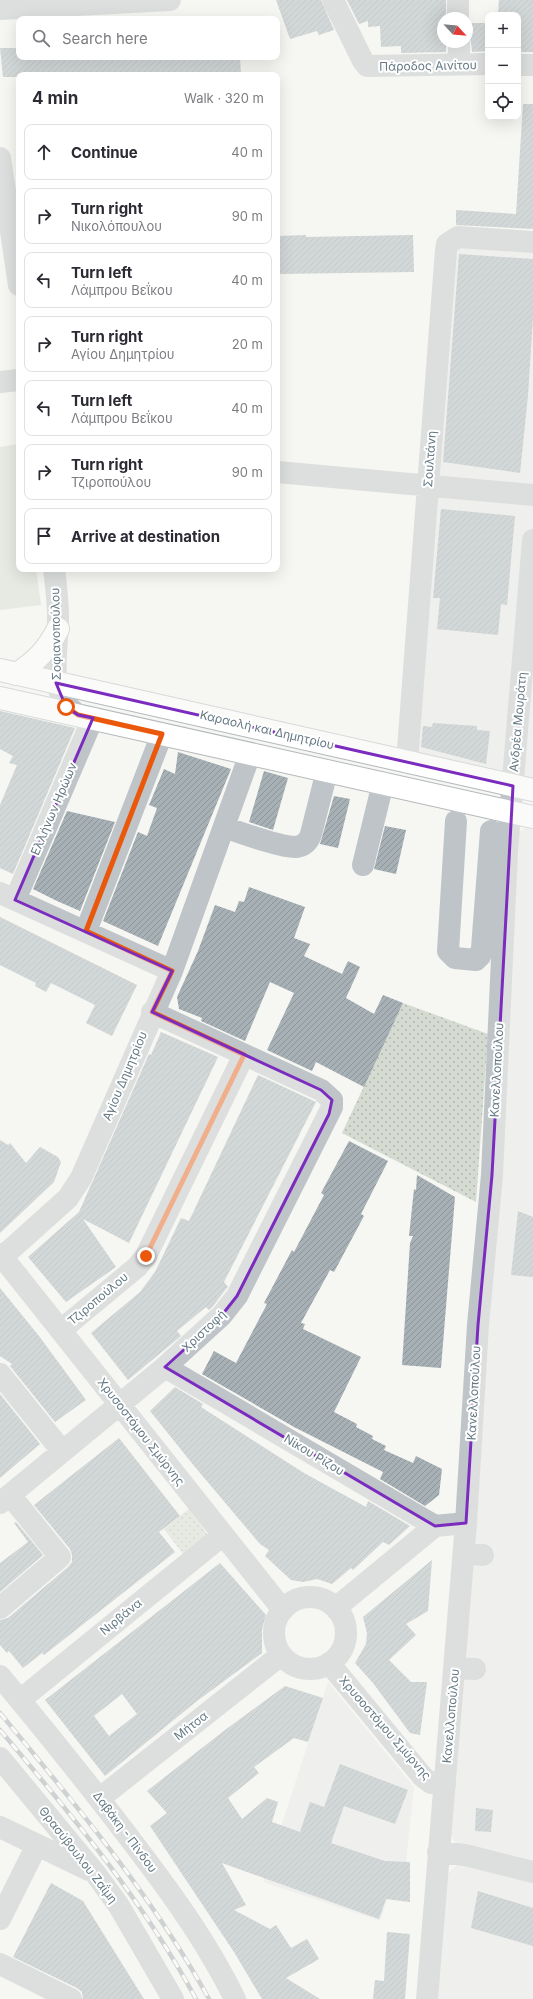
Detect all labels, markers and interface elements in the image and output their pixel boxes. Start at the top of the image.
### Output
north arrow [437,12,473,48]
map controls [485,12,521,120]
button: + [485,12,521,48]
search box [16,16,280,60]
icon: search [30,27,52,49]
text: Search here [62,29,148,48]
button: − [485,48,521,84]
street label: Πάροδος Αινίτου [379,57,477,74]
button: locate [485,84,521,120]
text: 4 min [32,88,78,108]
text: Walk · 320 m [184,90,264,106]
icon: ahead [33,141,55,163]
text: Continue [71,143,138,162]
text: 40 m [231,144,263,160]
text: Turn right [71,199,143,218]
icon: right [33,205,55,227]
text: 90 m [232,208,263,224]
text: Νικολόπουλου [71,218,162,234]
text: Turn left [71,263,132,282]
icon: left [33,269,55,291]
text: 40 m [231,272,263,288]
text: Λάμπρου Βεΐκου [71,282,173,298]
text: Turn right [71,327,143,346]
icon: right [33,333,55,355]
text: 20 m [232,336,263,352]
text: Αγίου Δημητρίου [71,346,174,362]
text: Turn left [71,391,132,410]
icon: left [33,397,55,419]
text: 40 m [231,400,263,416]
text: Λάμπρου Βεΐκου [71,410,173,426]
street label: Σουλτάνη [420,430,439,488]
text: Turn right [71,455,143,474]
icon: right [33,461,55,483]
text: 90 m [232,464,263,480]
text: Τζιροπούλου [71,474,151,490]
icon: arrive [33,525,55,547]
text: Arrive at destination [71,527,220,546]
street label: Σοφιανοπούλου [47,588,64,680]
street label: Ανδρέα Μουράτη [506,672,529,772]
route start [57,698,75,716]
street label: Καραολή και Δημητρίου [199,707,336,752]
street label: Ελλήνων Ηρώων [27,760,80,858]
street label: Κανελλοπούλου [487,1022,506,1118]
street label: Αγίου Δημητρίου [99,1029,150,1123]
route end [137,1247,155,1265]
street label: Τζιροπούλου [65,1269,131,1328]
street label: Χριστοφή [178,1306,229,1355]
street label: Κανελλοπούλου [464,1345,483,1441]
street label: Χρυσοστόμου Σμύρνης [95,1375,188,1489]
street label: Νίκου Ρίζου [281,1431,347,1478]
street label: Νιρβάνα [97,1595,145,1638]
street label: Κανελλοπούλου [439,1668,462,1764]
street label: Χρυσοστόμου Σμύρνης [336,1673,435,1783]
street label: Μήτσα [171,1708,211,1743]
street label: Δαβάκη - Πίνδου [90,1788,161,1875]
street label: Θρασύβουλου Ζαΐμη [36,1803,121,1906]

